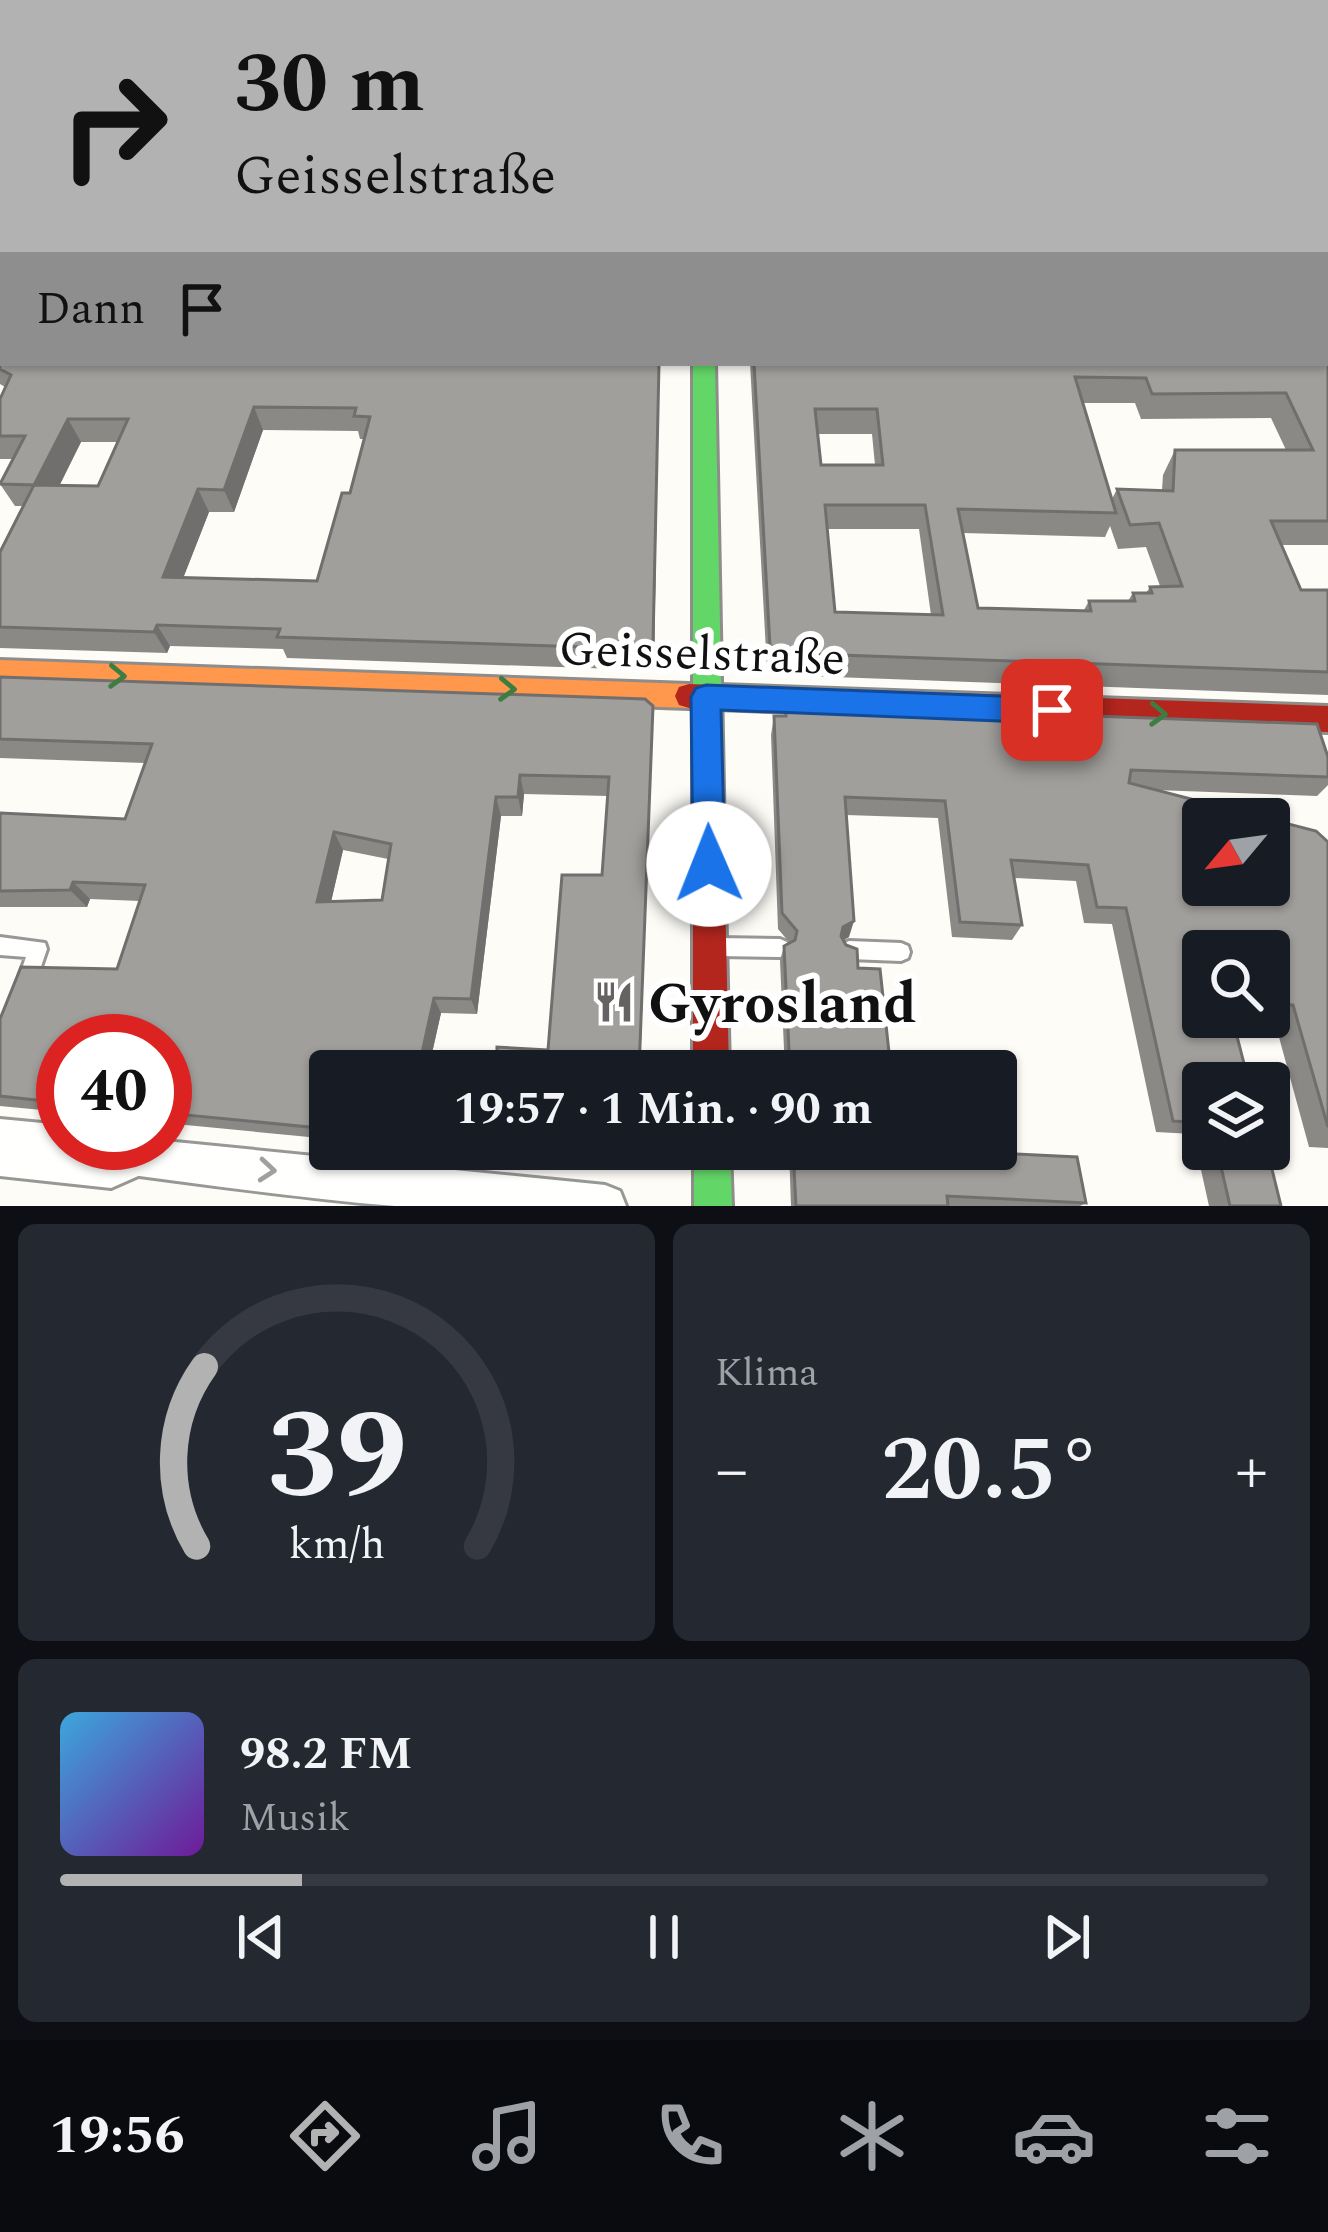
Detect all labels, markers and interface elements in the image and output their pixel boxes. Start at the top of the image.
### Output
text: 30 m [234,21,425,149]
icon: right [36,48,192,204]
text: Geisselstraße [234,136,556,218]
text: Dann [36,275,145,344]
icon: arrive [169,276,235,342]
street label: Geisselstraße [558,613,846,696]
pin [1001,659,1103,761]
one-way arrow [108,663,127,689]
one-way arrow [498,676,517,702]
icon: arrive [1019,677,1085,743]
one-way arrow [1150,700,1168,726]
north arrow [1182,798,1290,906]
map controls [1182,798,1290,1170]
position arrow [646,801,772,927]
button: search [1182,930,1290,1038]
place label: Gyrosland [648,962,917,1048]
restaurant icon: Gyrosland [591,979,637,1025]
speed limit sign: 40 [36,1014,192,1170]
button: layers [1182,1062,1290,1170]
text: 19:57 · 1 Min. · 90 m [454,1075,872,1144]
one-way arrow [258,1157,277,1182]
text: Klima [715,1344,818,1403]
text: 39 [266,1363,407,1553]
text: 20.5° [881,1403,1102,1540]
text: − [715,1421,748,1522]
text: + [1235,1421,1268,1522]
text: km/h [288,1512,385,1577]
text: 98.2 FM [240,1720,412,1789]
text: Musik [240,1789,350,1848]
icon: previous [228,1904,294,1970]
icon: pause [631,1904,697,1970]
icon: next [1034,1904,1100,1970]
icon: directions [283,2094,367,2178]
icon: music [465,2094,549,2178]
icon: phone [648,2094,732,2178]
icon: climate [830,2094,914,2178]
icon: car [1012,2094,1096,2178]
icon: filters [1195,2094,1279,2178]
text: 19:56 [49,2095,185,2177]

